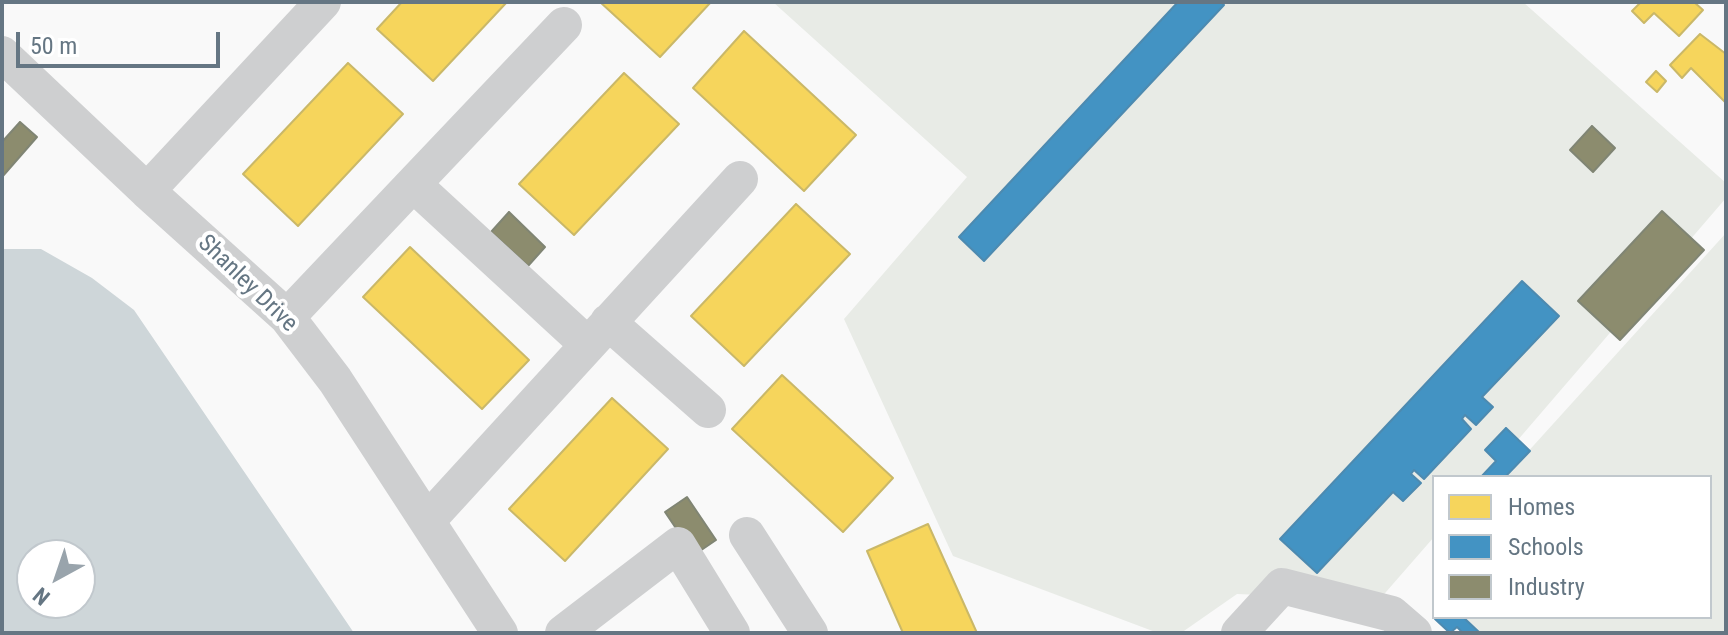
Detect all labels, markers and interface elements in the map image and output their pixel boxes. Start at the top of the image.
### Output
scale bar [20,16,224,66]
text: 50 m [30,32,77,60]
street label: Shanley Drive [191,229,303,339]
legend [1432,475,1712,619]
text: Homes [1508,493,1575,521]
text: Schools [1508,533,1584,561]
north arrow [16,539,96,619]
text: Industry [1508,573,1585,601]
text: N [28,582,55,610]

